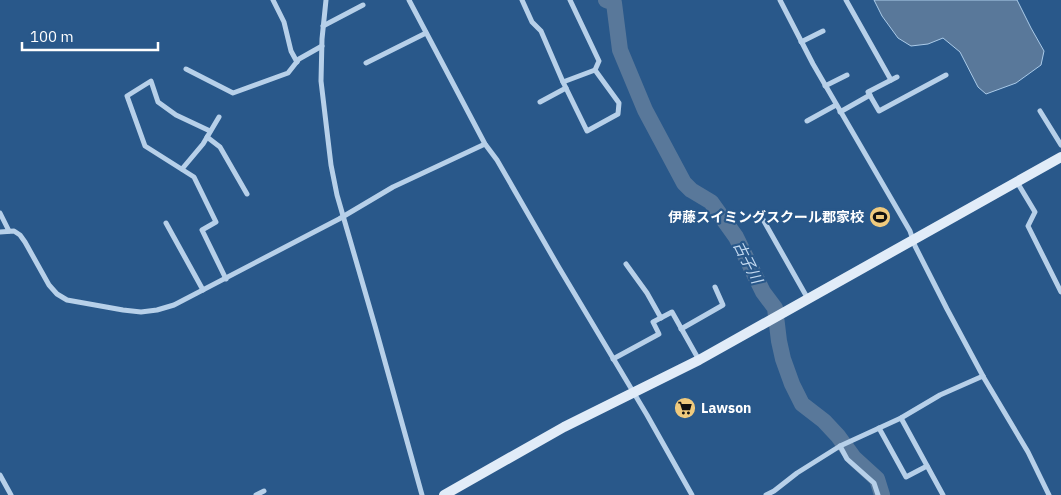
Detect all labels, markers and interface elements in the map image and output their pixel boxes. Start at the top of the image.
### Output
scale bar [22,20,159,52]
text: 100 m [30,27,74,46]
sports icon: 伊藤スイミングスクール郡家校 [868,205,892,229]
place label: 伊藤スイミングスクール郡家校 [668,208,864,226]
water label: 古子川 [729,238,768,288]
supermarket icon: Lawson [673,396,697,420]
place label: Lawson [701,399,751,417]

